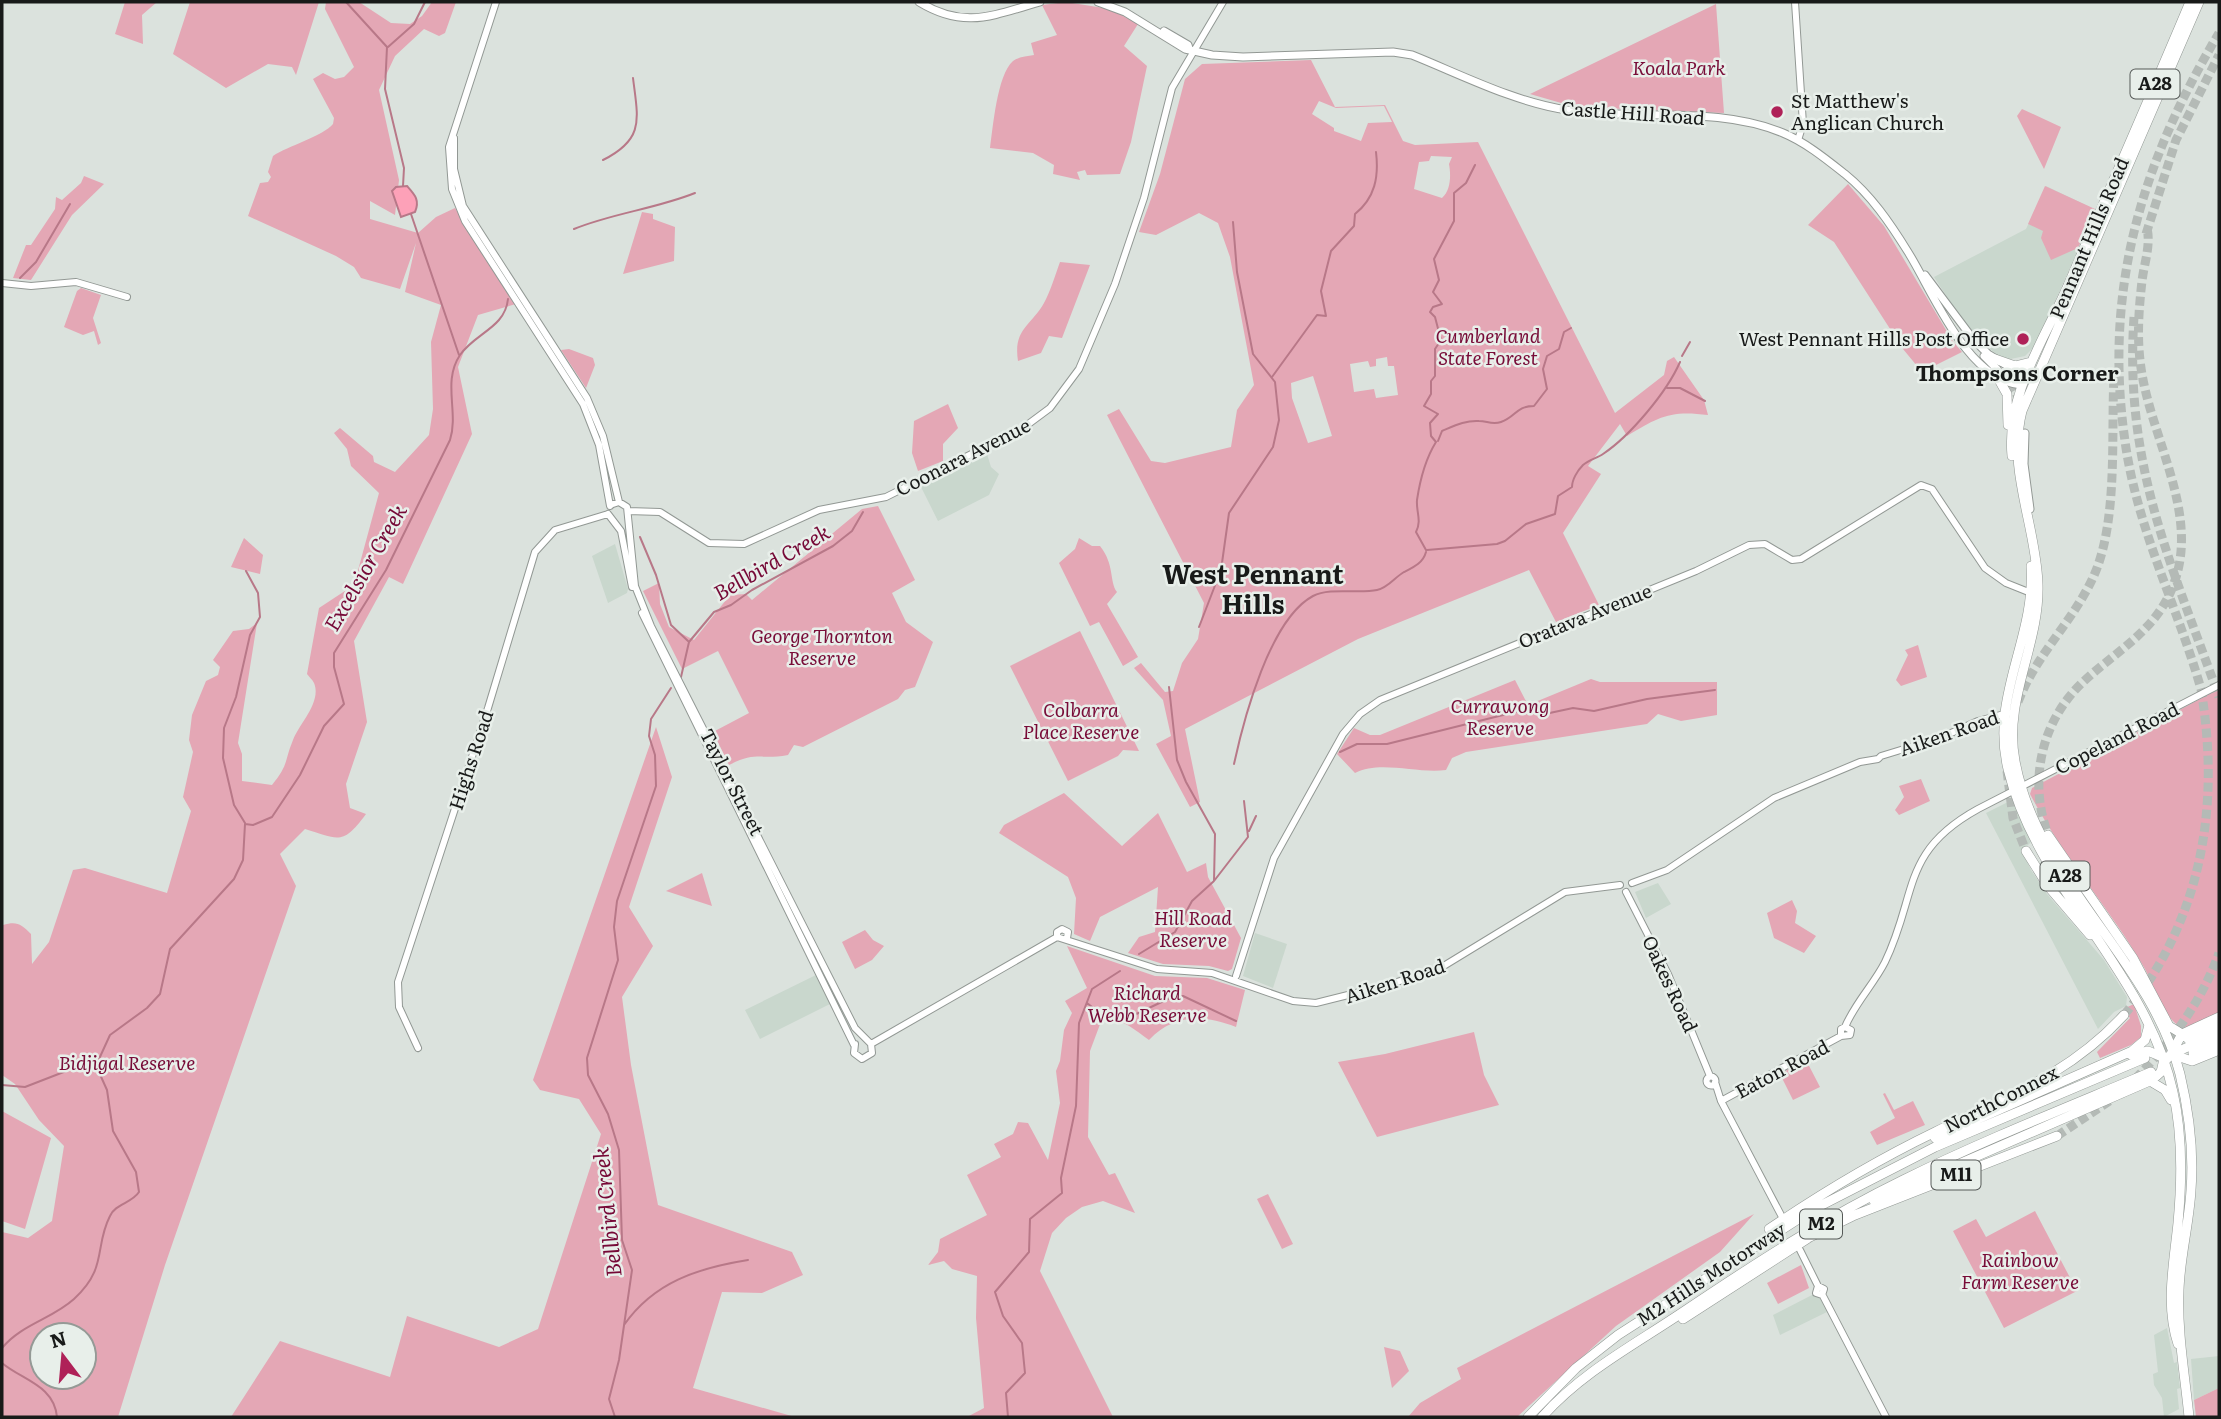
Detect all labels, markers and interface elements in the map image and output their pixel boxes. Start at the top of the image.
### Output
park label: Koala Park [1632,53,1726,81]
road number: A28 [2130,70,2180,98]
place label: St Matthew's Anglican Church [1791,86,1944,136]
street label: Castle Hill Road [1560,93,1706,131]
marker: St Matthew's Anglican Church [1769,104,1785,120]
street label: Pennant Hills Road [2041,152,2135,323]
park label: Cumberland State Forest [1435,321,1541,371]
place label: West Pennant Hills Post Office [1739,324,2009,352]
marker: West Pennant Hills Post Office [2015,331,2031,347]
district label: Thompsons Corner [1915,356,2119,387]
street label: Coonara Avenue [890,410,1035,502]
water label: Excelsior Creek [315,497,413,636]
water label: Bellbird Creek [707,515,835,607]
district label: West Pennant Hills [1162,553,1344,622]
street label: Oratava Avenue [1514,575,1656,655]
park label: George Thornton Reserve [751,621,894,671]
park label: Currawong Reserve [1450,691,1550,741]
street label: Copeland Road [2050,694,2184,780]
park label: Colbarra Place Reserve [1023,695,1139,745]
street label: Aiken Road [1895,702,2003,762]
street label: Highs Road [441,706,499,813]
street label: Taylor Street [694,723,772,840]
road number: A28 [2040,862,2090,890]
park label: Hill Road Reserve [1154,903,1232,953]
street label: Oakes Road [1636,930,1706,1037]
street label: Aiken Road [1341,951,1449,1009]
park label: Richard Webb Reserve [1088,978,1206,1028]
street label: Eaton Road [1730,1031,1834,1105]
park label: Bidjigal Reserve [59,1048,195,1076]
street label: NorthConnex [1939,1057,2063,1139]
water label: Bellbird Creek [583,1145,628,1279]
road number: M11 [1932,1160,1980,1190]
road number: M2 [1800,1210,1842,1238]
street label: M2 Hills Motorway [1630,1214,1791,1332]
park label: Rainbow Farm Reserve [1961,1245,2079,1295]
north arrow [28,1321,98,1391]
text: N [47,1323,70,1354]

